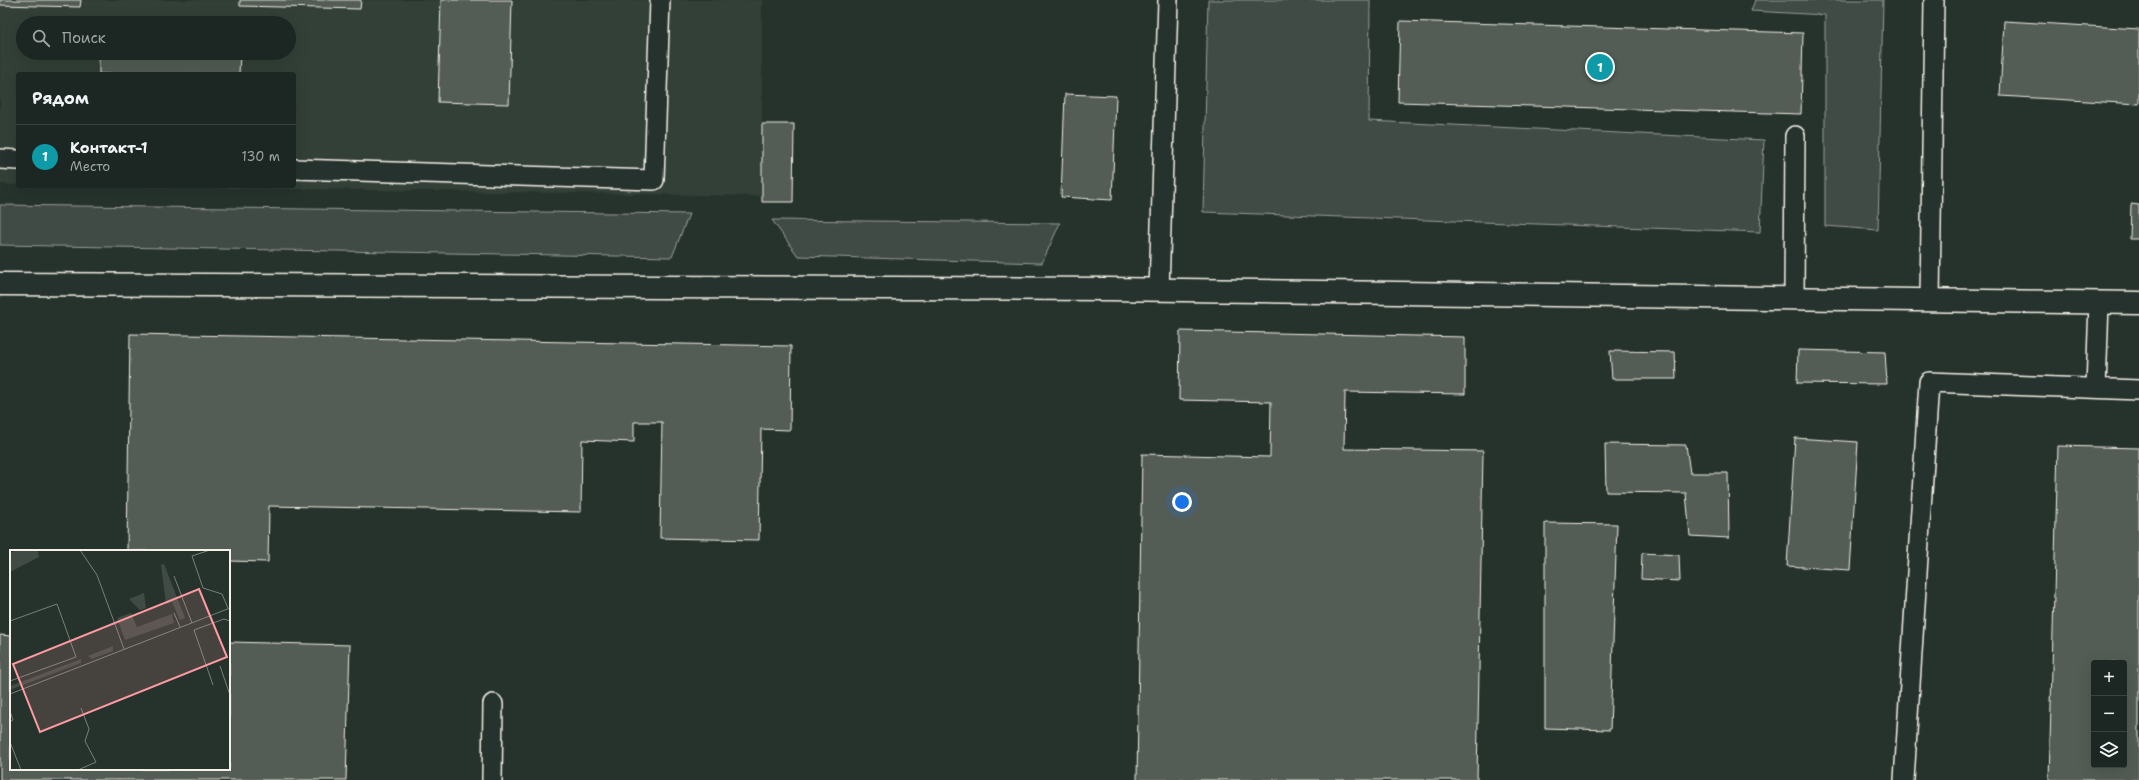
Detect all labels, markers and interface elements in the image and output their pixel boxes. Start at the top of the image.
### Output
search box [16,16,296,60]
icon: search [30,27,52,49]
text: Поиск [62,28,106,48]
pin: 1 [1587,52,1613,82]
text: Рядом [32,87,89,109]
text: Контакт-1 [70,138,148,158]
text: 1 [42,148,48,165]
text: 130 m [242,148,280,165]
text: Место [70,158,110,175]
your location [1172,492,1192,512]
inset map [10,550,230,770]
map controls [2091,660,2127,768]
button: + [2091,660,2127,696]
button: − [2091,696,2127,732]
button: layers [2091,732,2127,768]

